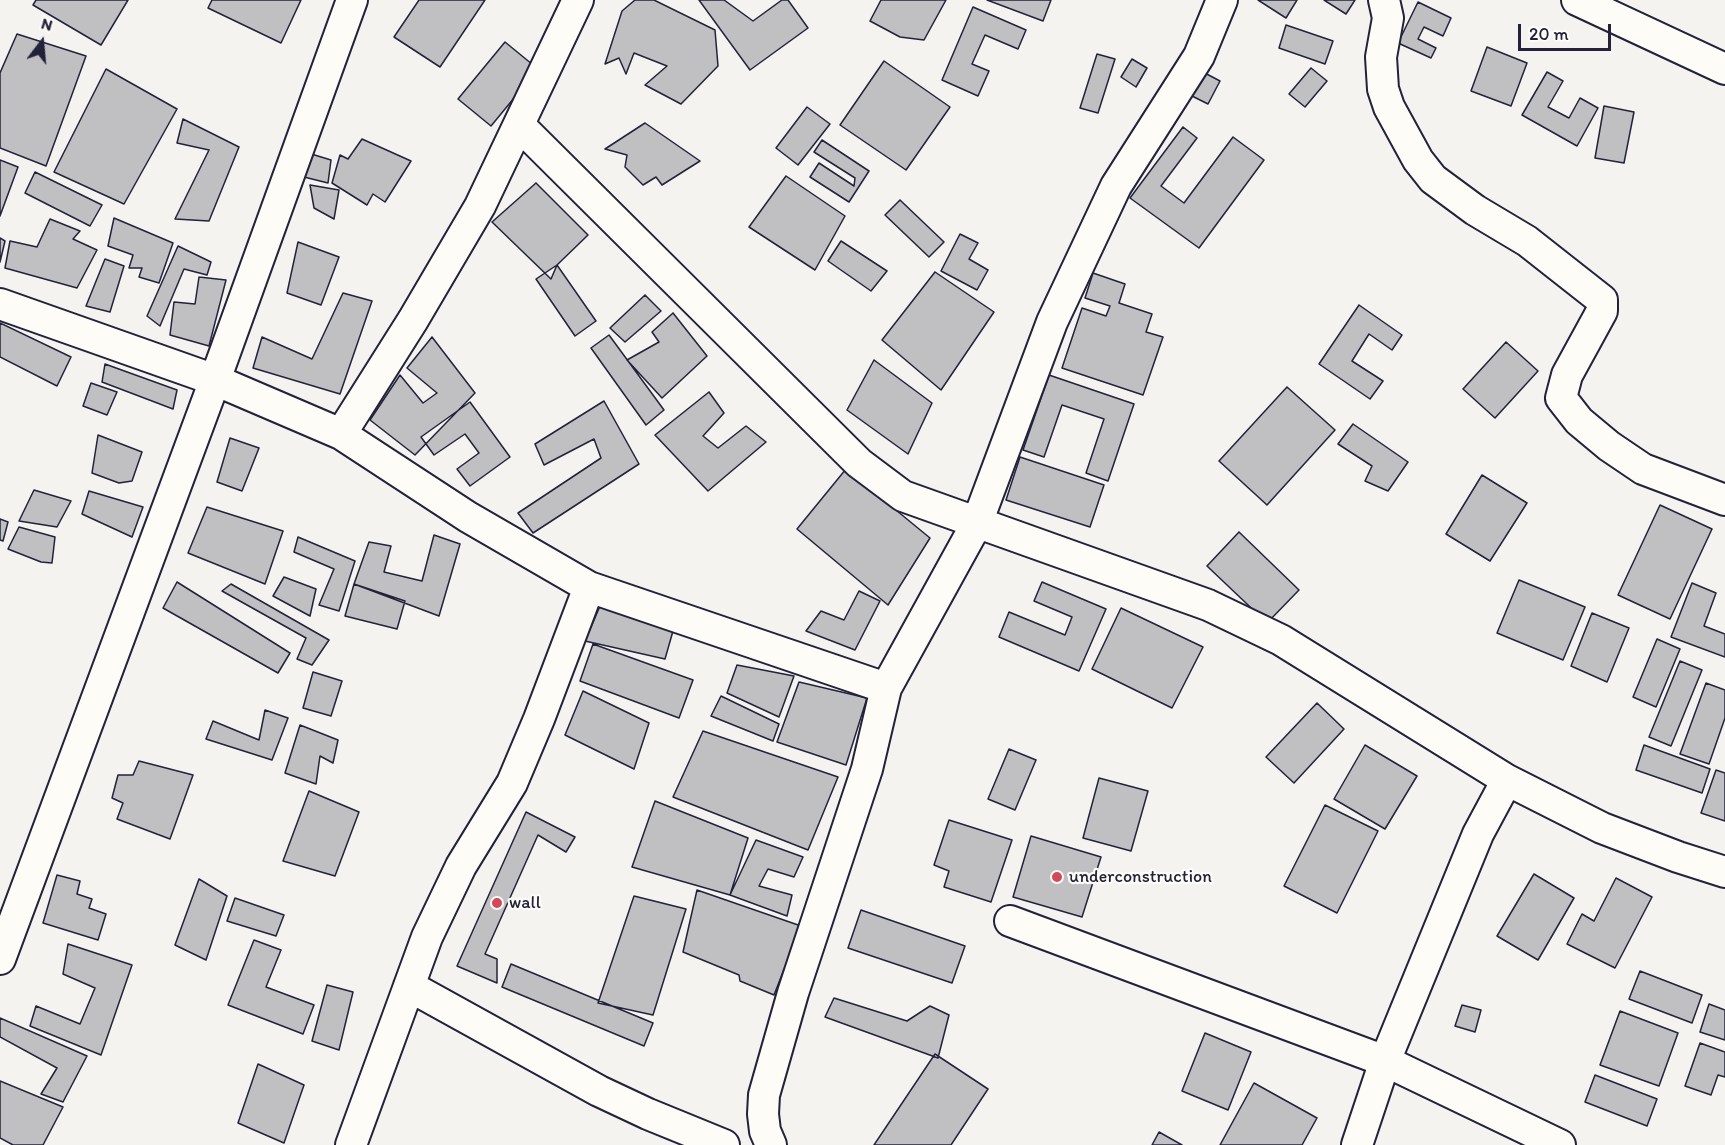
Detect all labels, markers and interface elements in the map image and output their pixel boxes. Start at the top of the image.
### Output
north arrow [12,12,72,72]
scale bar [1521,12,1614,50]
text: N [39,14,55,35]
text: 20 m [1529,23,1569,45]
place label: underconstruction [1069,866,1212,888]
marker: underconstruction [1050,870,1064,884]
place label: wall [509,892,541,914]
marker: wall [490,896,504,910]

